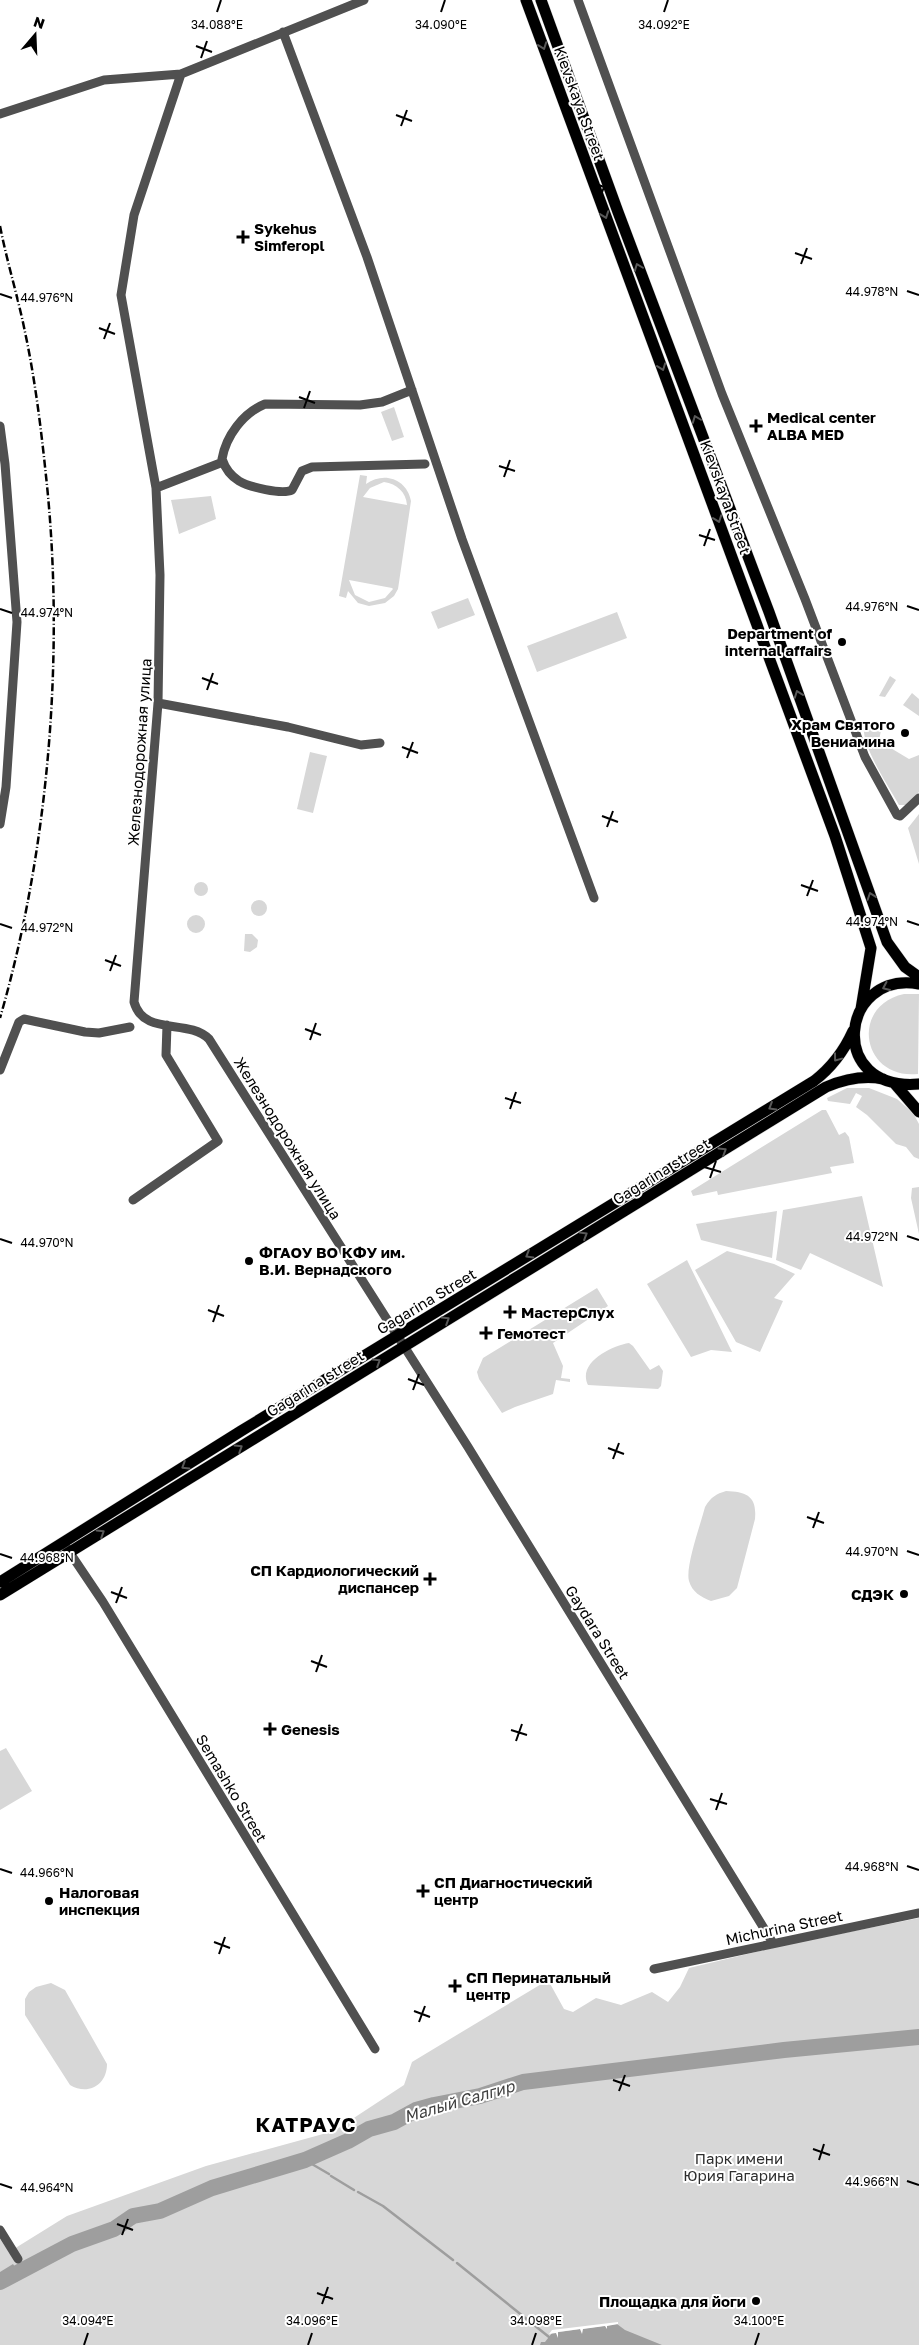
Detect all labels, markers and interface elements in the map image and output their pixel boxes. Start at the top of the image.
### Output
north arrow [10,10,60,60]
text: N [32,12,47,32]
text: 34.088°E [191,17,243,32]
text: 34.090°E [415,17,467,32]
text: 34.092°E [638,17,690,32]
one-way arrow [537,41,547,50]
street label: Kievskaya Street [551,43,609,163]
one-way arrow [599,210,609,218]
place label: Sykehus Simferopl [254,219,324,254]
marker: Sykehus Simferopl [236,230,250,244]
one-way arrow [634,263,645,272]
text: 44.978°N [846,284,898,299]
text: 44.976°N [21,290,73,305]
one-way arrow [656,362,666,371]
place label: Medical center ALBA MED [767,408,876,443]
one-way arrow [692,415,702,424]
marker: Medical center ALBA MED [749,419,763,433]
street label: Kievskaya Street [697,437,755,557]
one-way arrow [712,514,722,523]
text: 44.976°N [846,599,898,614]
text: 44.974°N [21,605,73,620]
place label: Department of internal affairs [725,624,833,659]
marker: Department of internal affairs [836,636,848,648]
street label: Железнодорожная улица [123,658,155,846]
one-way arrow [794,690,804,699]
place label: Храм Святого Вениамина [791,715,895,750]
marker: Храм Святого Вениамина [899,727,911,739]
one-way arrow [867,893,877,901]
text: 44.974°N [846,914,898,929]
text: 44.972°N [21,920,73,935]
one-way arrow [882,981,891,992]
one-way arrow [834,1052,842,1061]
street label: Железнодорожная улица [231,1054,345,1222]
one-way arrow [769,1100,778,1110]
street label: Gagarina street [609,1134,713,1208]
one-way arrow [717,1147,726,1157]
text: 44.972°N [846,1229,898,1244]
one-way arrow [579,1232,588,1242]
text: 44.970°N [20,1235,74,1250]
place label: ФГАОУ ВО КФУ им. В.И. Вернадского [259,1243,406,1278]
one-way arrow [526,1249,535,1259]
marker: ФГАОУ ВО КФУ им. В.И. Вернадского [243,1255,255,1267]
street label: Gagarina Street [373,1264,479,1338]
place label: МастерСлух [521,1303,615,1321]
marker: МастерСлух [503,1305,517,1319]
one-way arrow [440,1317,449,1327]
place label: Гемотест [497,1324,566,1342]
marker: Гемотест [479,1326,493,1340]
street label: Gagarina street [263,1346,367,1420]
one-way arrow [372,1359,381,1368]
one-way arrow [234,1444,243,1454]
one-way arrow [181,1460,190,1470]
one-way arrow [96,1530,105,1539]
text: 44.970°N [845,1544,899,1559]
text: 44.968°N [20,1550,74,1565]
place label: СП Кардиологический диспансер [250,1561,419,1596]
marker: СП Кардиологический диспансер [423,1572,437,1586]
street label: Gaydara Street [562,1582,634,1682]
place label: СДЭК [851,1585,894,1603]
marker: СДЭК [898,1588,910,1600]
place label: Genesis [281,1720,340,1738]
marker: Genesis [263,1722,277,1736]
street label: Semashko Street [193,1731,271,1845]
text: 44.968°N [845,1859,899,1874]
text: 44.966°N [20,1865,74,1880]
place label: СП Диагностический центр [434,1873,593,1908]
place label: Налоговая инспекция [59,1883,140,1918]
marker: СП Диагностический центр [416,1884,430,1898]
marker: Налоговая инспекция [43,1895,55,1907]
street label: Michurina Street [724,1906,844,1948]
place label: СП Перинатальный центр [466,1968,611,2003]
marker: СП Перинатальный центр [448,1979,462,1993]
water label: Малый Салгир [402,2075,518,2126]
district label: КАТРАУС [256,2112,356,2136]
park label: Парк имени Юрия Гагарина [683,2149,795,2184]
text: 44.966°N [845,2174,899,2189]
text: 44.964°N [20,2180,74,2195]
place label: Площадка для йоги [599,2292,746,2310]
marker: Площадка для йоги [750,2295,762,2307]
text: 34.094°E [62,2313,114,2328]
text: 34.096°E [286,2313,338,2328]
text: 34.098°E [510,2313,562,2328]
text: 34.100°E [734,2313,784,2328]

